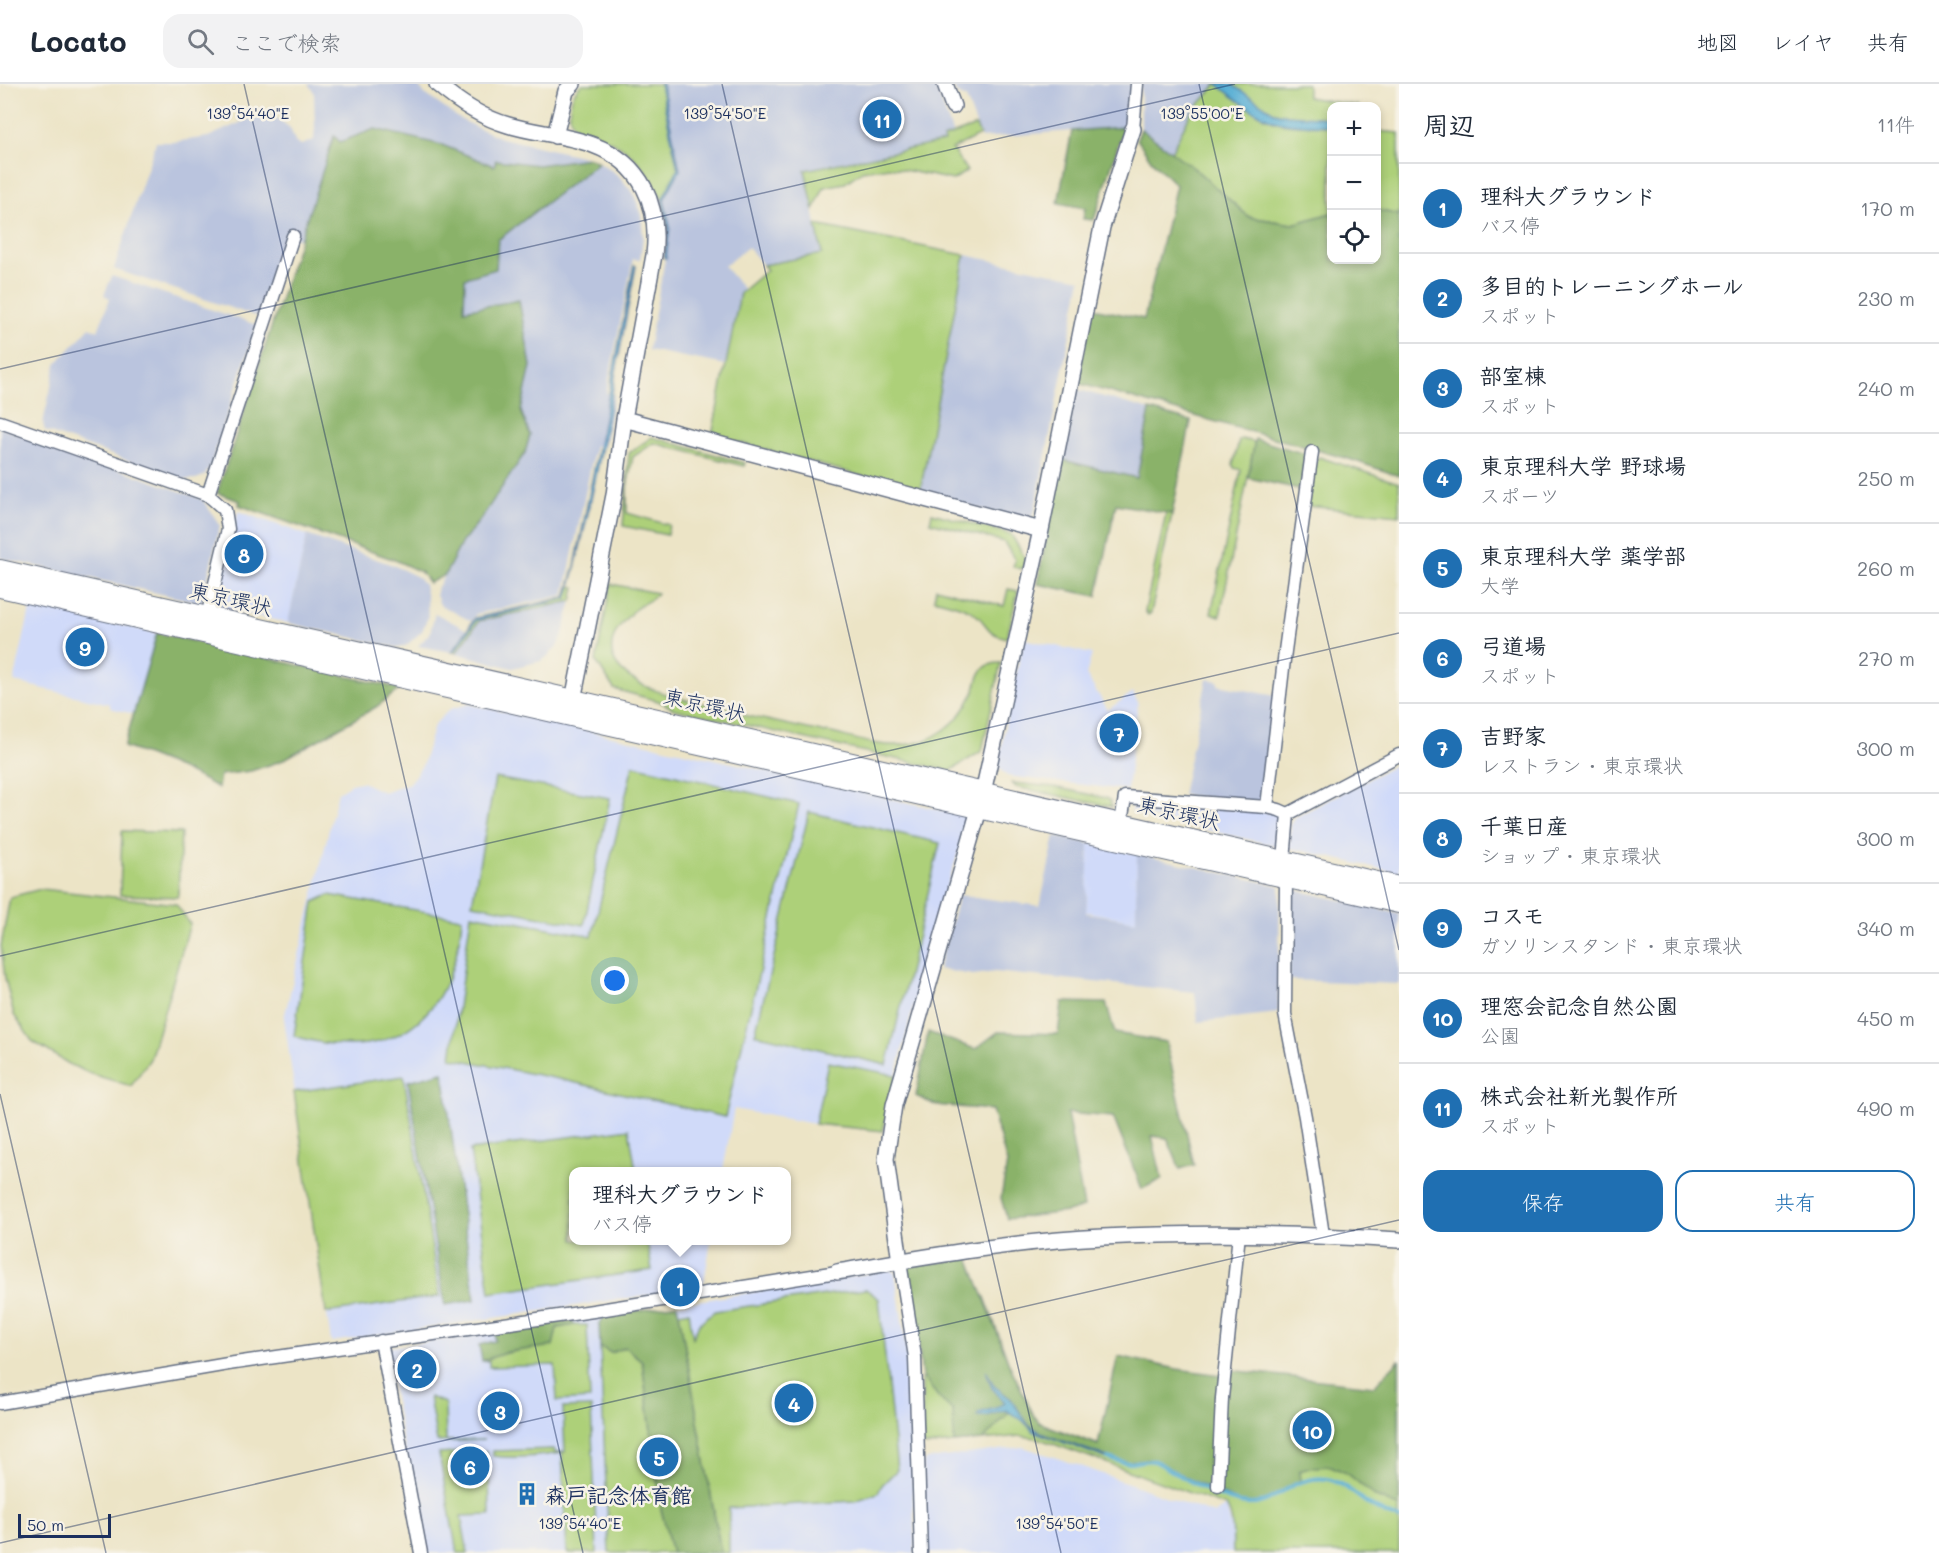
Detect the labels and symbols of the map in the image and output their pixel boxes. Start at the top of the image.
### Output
pin: 11 [862,96,902,141]
text: 139°54'40"E [207,103,290,123]
text: 139°54'50"E [684,103,767,123]
text: 139°55'00"E [1160,103,1244,123]
pin: 8 [224,532,264,576]
street label: 東京環状 [187,575,275,621]
pin: 9 [66,624,104,670]
street label: 東京環状 [661,681,749,727]
pin: 7 [1100,710,1138,756]
street label: 東京環状 [1135,789,1223,835]
your location [600,966,629,995]
pin: 1 [660,1264,700,1310]
pin: 2 [398,1346,436,1392]
pin: 4 [774,1380,814,1426]
pin: 3 [480,1388,520,1434]
pin: 10 [1292,1408,1332,1452]
pin: 5 [640,1434,678,1480]
pin: 6 [450,1444,490,1488]
building icon: 森戸記念体育館 [514,1481,540,1507]
place label: 森戸記念体育館 [545,1481,692,1508]
scale bar [18,1511,111,1538]
text: 139°54'40"E [539,1513,622,1533]
text: 139°54'50"E [1016,1513,1099,1533]

